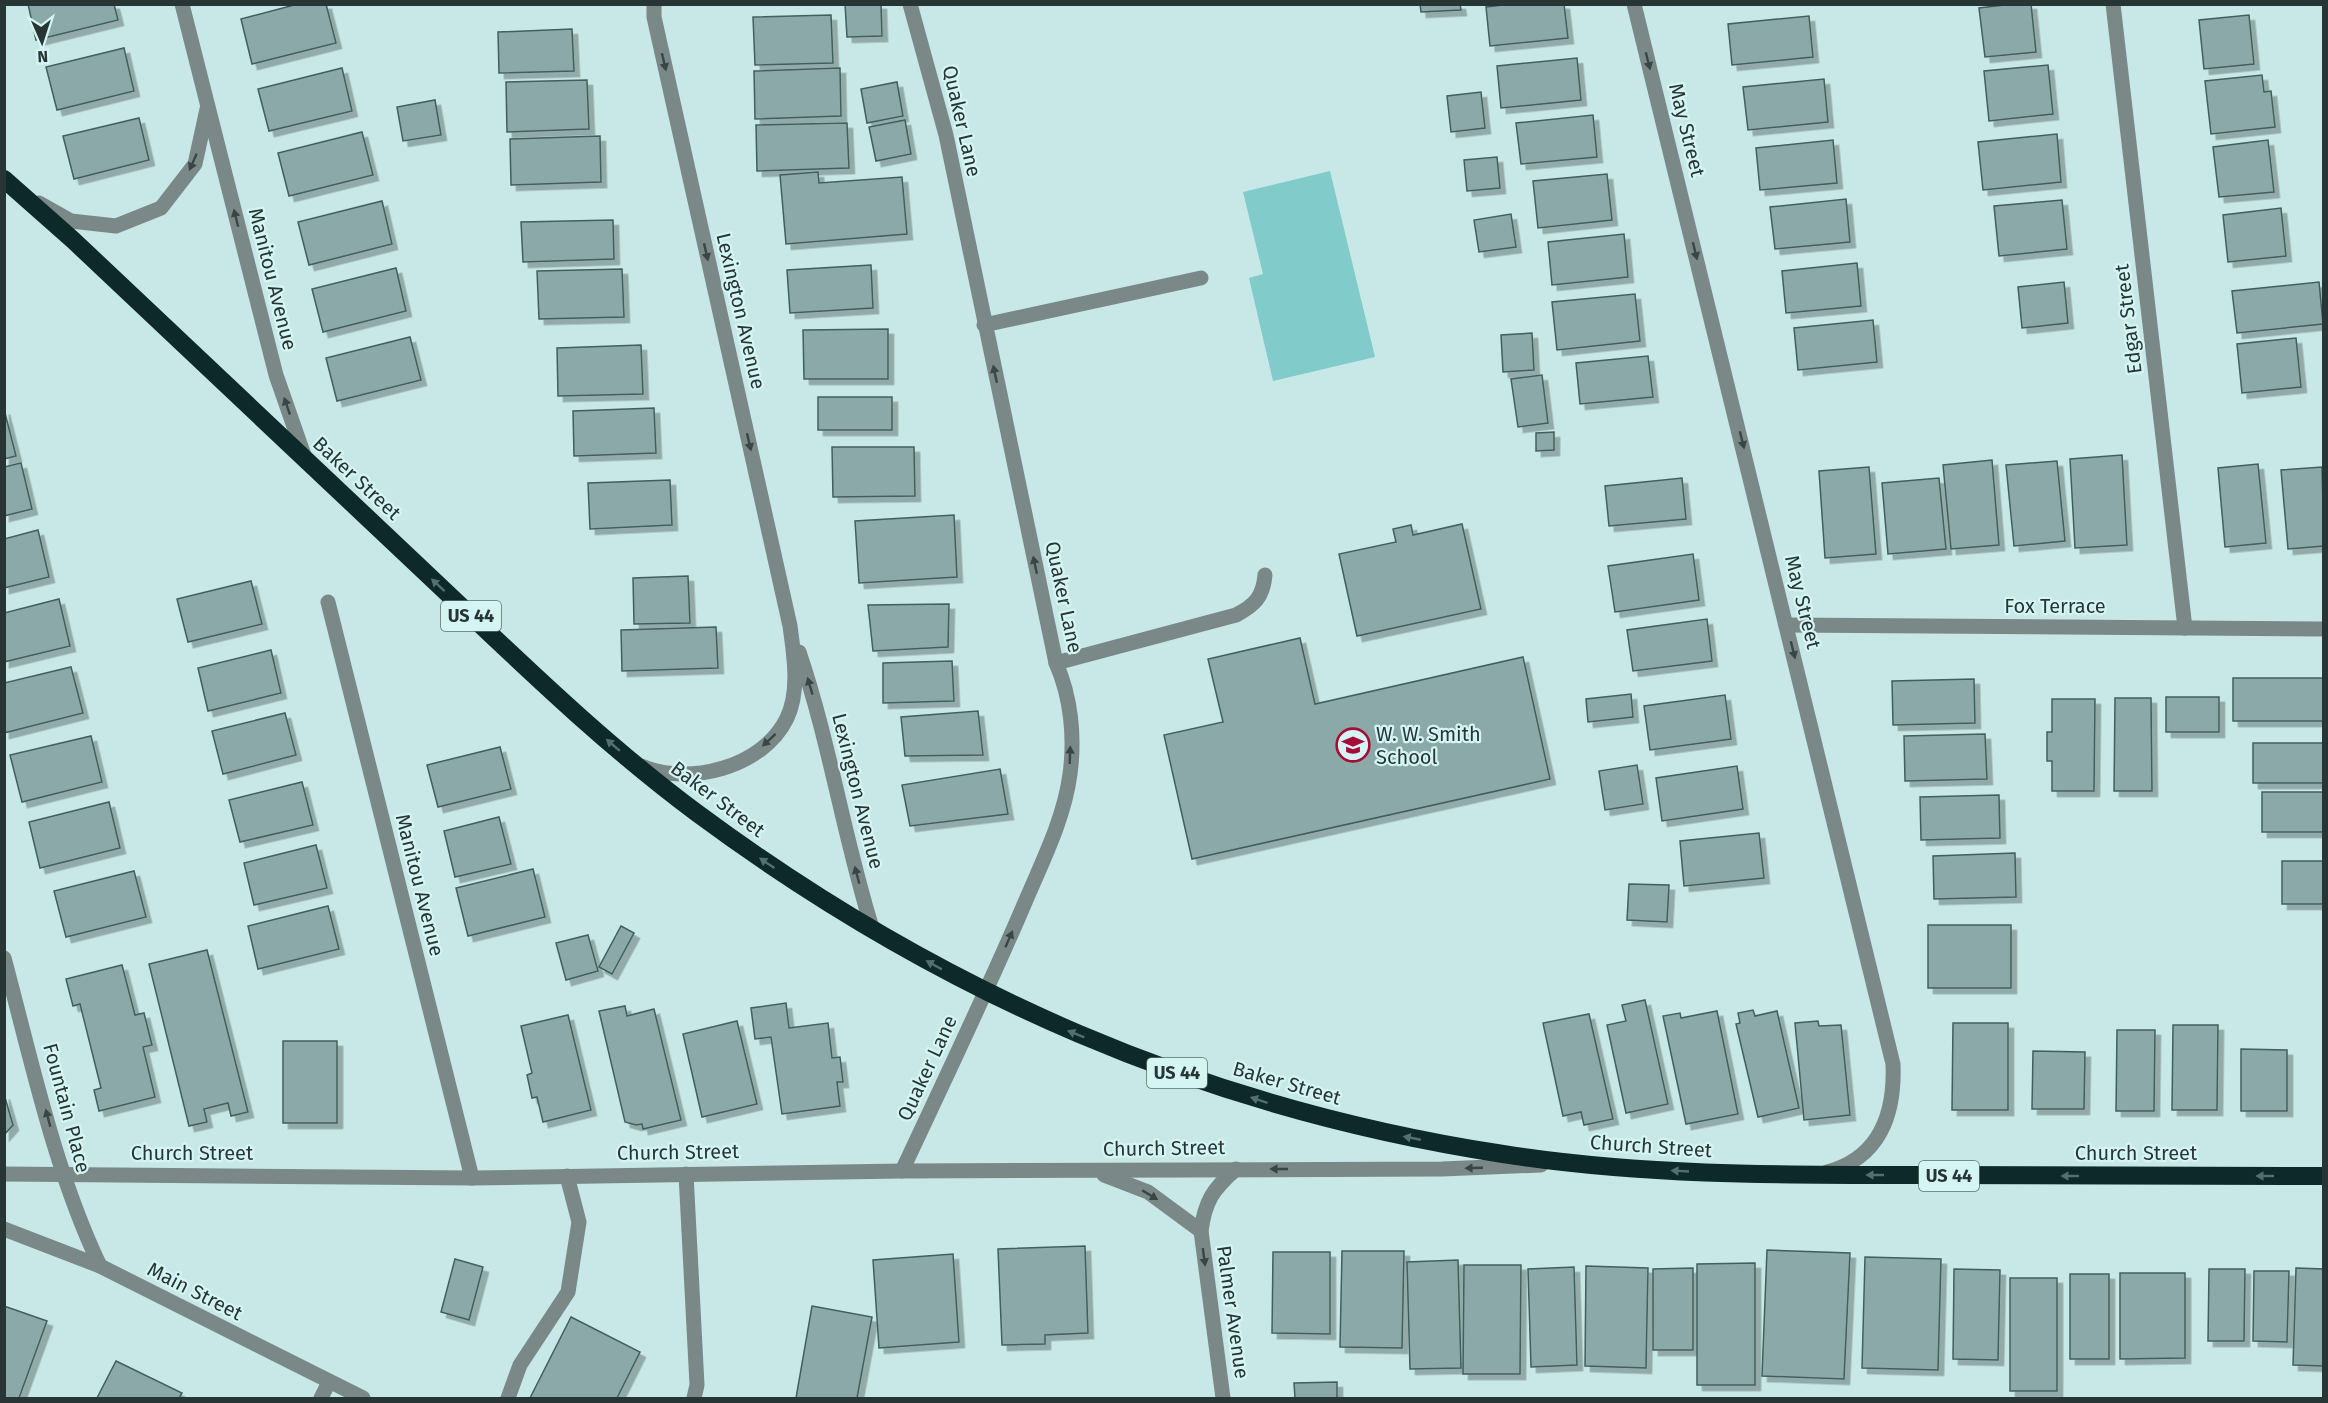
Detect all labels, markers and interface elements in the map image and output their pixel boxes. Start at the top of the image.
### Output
north arrow [12,12,72,72]
text: N [37,47,49,66]
one-way arrow [1644,52,1654,70]
one-way arrow [660,53,669,72]
street label: Quaker Lane [938,63,986,179]
street label: May Street [1664,81,1710,180]
one-way arrow [188,153,198,171]
street label: Manitou Avenue [244,205,302,353]
one-way arrow [231,208,240,226]
street label: Lexington Avenue [711,231,771,391]
one-way arrow [1690,241,1700,260]
one-way arrow [702,243,712,261]
street label: Edgar Street [2109,262,2147,375]
one-way arrow [990,364,999,383]
one-way arrow [281,397,291,415]
street label: Baker Street [308,431,406,525]
one-way arrow [1737,431,1747,449]
one-way arrow [745,433,754,452]
street label: Quaker Lane [1040,539,1088,655]
street label: May Street [1780,553,1826,652]
one-way arrow [1030,555,1040,574]
one-way arrow [431,579,446,592]
street label: Fox Terrace [2004,594,2106,618]
road number: US 44 [441,601,501,631]
one-way arrow [1789,641,1799,659]
one-way arrow [805,677,814,695]
street label: Lexington Avenue [827,711,889,871]
place label: W. W. Smith School [1376,722,1481,769]
school or university icon: W. W. Smith School [1335,727,1371,763]
one-way arrow [761,733,776,747]
one-way arrow [605,738,620,752]
one-way arrow [1066,746,1075,765]
street label: Baker Street [666,756,770,843]
street label: Manitou Avenue [391,811,449,959]
one-way arrow [760,857,776,869]
one-way arrow [851,866,861,884]
one-way arrow [1005,930,1014,948]
one-way arrow [925,960,942,970]
street label: Quaker Lane [892,1011,962,1125]
one-way arrow [1067,1029,1085,1038]
street label: Fountain Place [38,1041,96,1175]
street label: Baker Street [1230,1056,1345,1110]
road number: US 44 [1147,1058,1207,1088]
one-way arrow [1250,1095,1268,1105]
one-way arrow [42,1109,52,1127]
street label: Church Street [1589,1130,1714,1162]
one-way arrow [1403,1133,1422,1142]
street label: Church Street [1103,1135,1226,1161]
street label: Church Street [617,1139,740,1165]
street label: Church Street [131,1141,254,1165]
street label: Church Street [2075,1141,2198,1165]
road number: US 44 [1919,1161,1979,1191]
one-way arrow [1464,1163,1483,1172]
one-way arrow [1269,1164,1288,1174]
one-way arrow [1671,1167,1690,1176]
one-way arrow [1866,1170,1885,1180]
one-way arrow [2061,1171,2080,1181]
one-way arrow [2256,1171,2275,1181]
one-way arrow [1142,1189,1158,1200]
street label: Palmer Avenue [1212,1244,1254,1380]
one-way arrow [1200,1247,1209,1266]
street label: Main Street [143,1257,247,1326]

